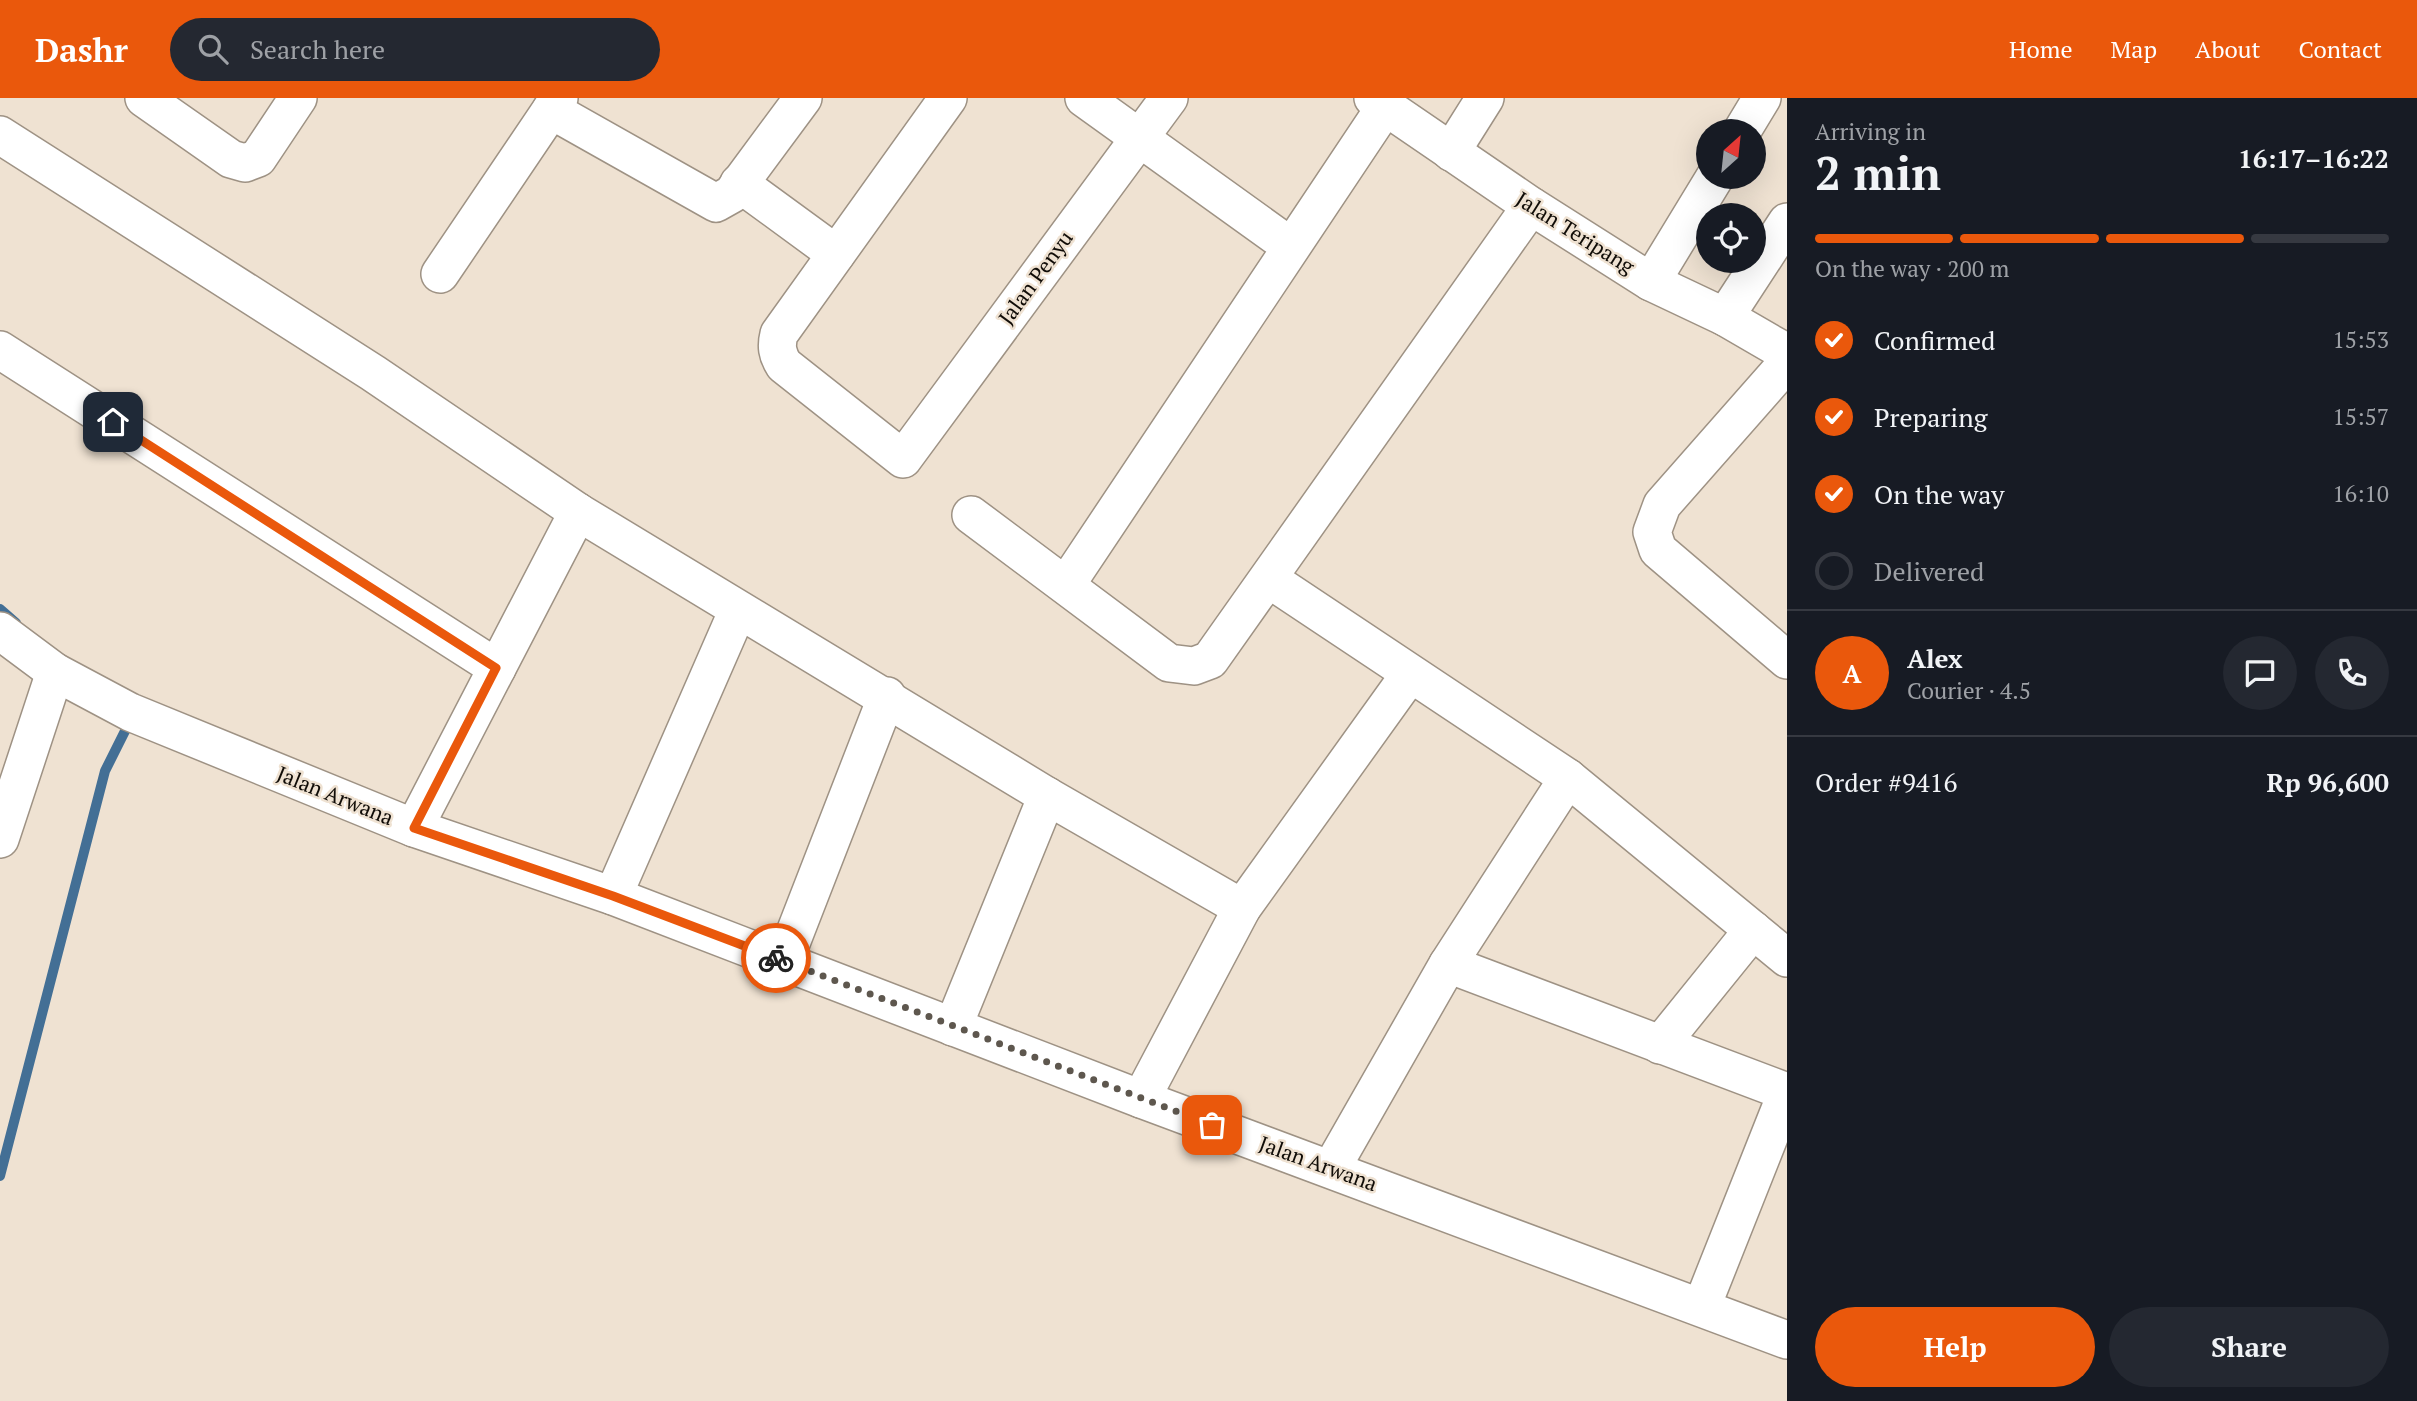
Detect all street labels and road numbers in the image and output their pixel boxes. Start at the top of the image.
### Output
street label: Jalan Teripang [1511,185,1641,280]
street label: Jalan Penyu [992,225,1079,330]
street label: Jalan Arwana [273,759,398,831]
street label: Jalan Arwana [1256,1129,1382,1197]

